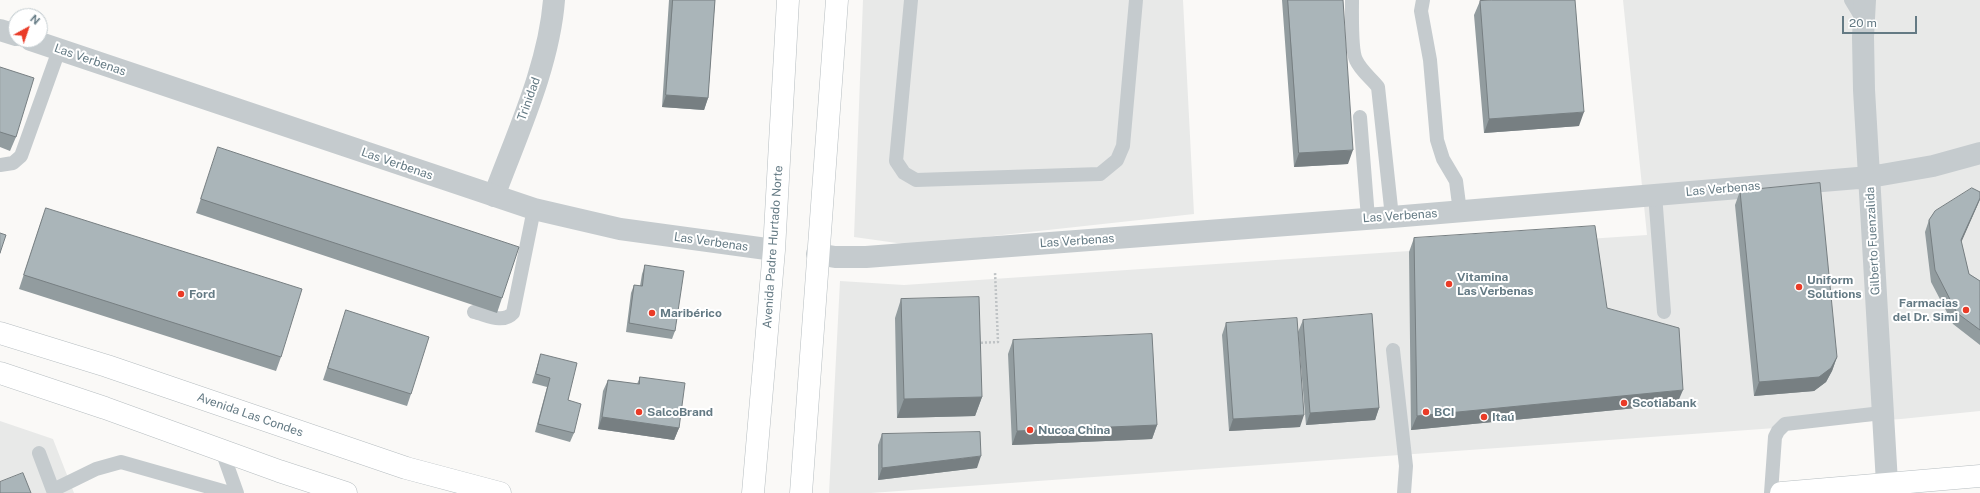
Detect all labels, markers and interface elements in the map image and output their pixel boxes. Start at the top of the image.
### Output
north arrow [8,8,48,48]
scale bar [1844,8,1919,34]
text: N [28,12,42,27]
text: 20 m [1849,16,1877,30]
street label: Las Verbenas [52,41,128,79]
street label: Trinidad [514,75,544,123]
street label: Las Verbenas [359,145,435,183]
street label: Avenida Padre Hurtado Norte [760,165,786,329]
street label: Las Verbenas [1685,179,1761,199]
street label: Gilberto Fuenzalida [1863,186,1883,296]
street label: Las Verbenas [1362,206,1438,226]
street label: Las Verbenas [673,230,749,254]
street label: Las Verbenas [1039,231,1115,251]
place label: Vitamina Las Verbenas [1457,270,1534,298]
place label: Uniform Solutions [1807,273,1862,301]
marker: Vitamina Las Verbenas [1444,279,1454,289]
marker: Uniform Solutions [1794,282,1804,292]
place label: Ford [189,287,215,301]
marker: Ford [176,289,186,299]
place label: Farmacias del Dr. Simi [1893,296,1958,324]
marker: Farmacias del Dr. Simi [1961,305,1971,315]
place label: Maribérico [660,306,722,320]
marker: Maribérico [647,308,657,318]
street label: Avenida Las Condes [195,390,305,440]
place label: Scotiabank [1632,396,1697,410]
marker: Scotiabank [1619,398,1629,408]
place label: SalcoBrand [647,405,713,419]
place label: BCI [1434,405,1455,419]
marker: SalcoBrand [634,407,644,417]
marker: BCI [1421,407,1431,417]
place label: Itaú [1492,410,1514,424]
marker: Itaú [1479,412,1489,422]
place label: Nucoa China [1038,423,1110,437]
marker: Nucoa China [1025,425,1035,435]

